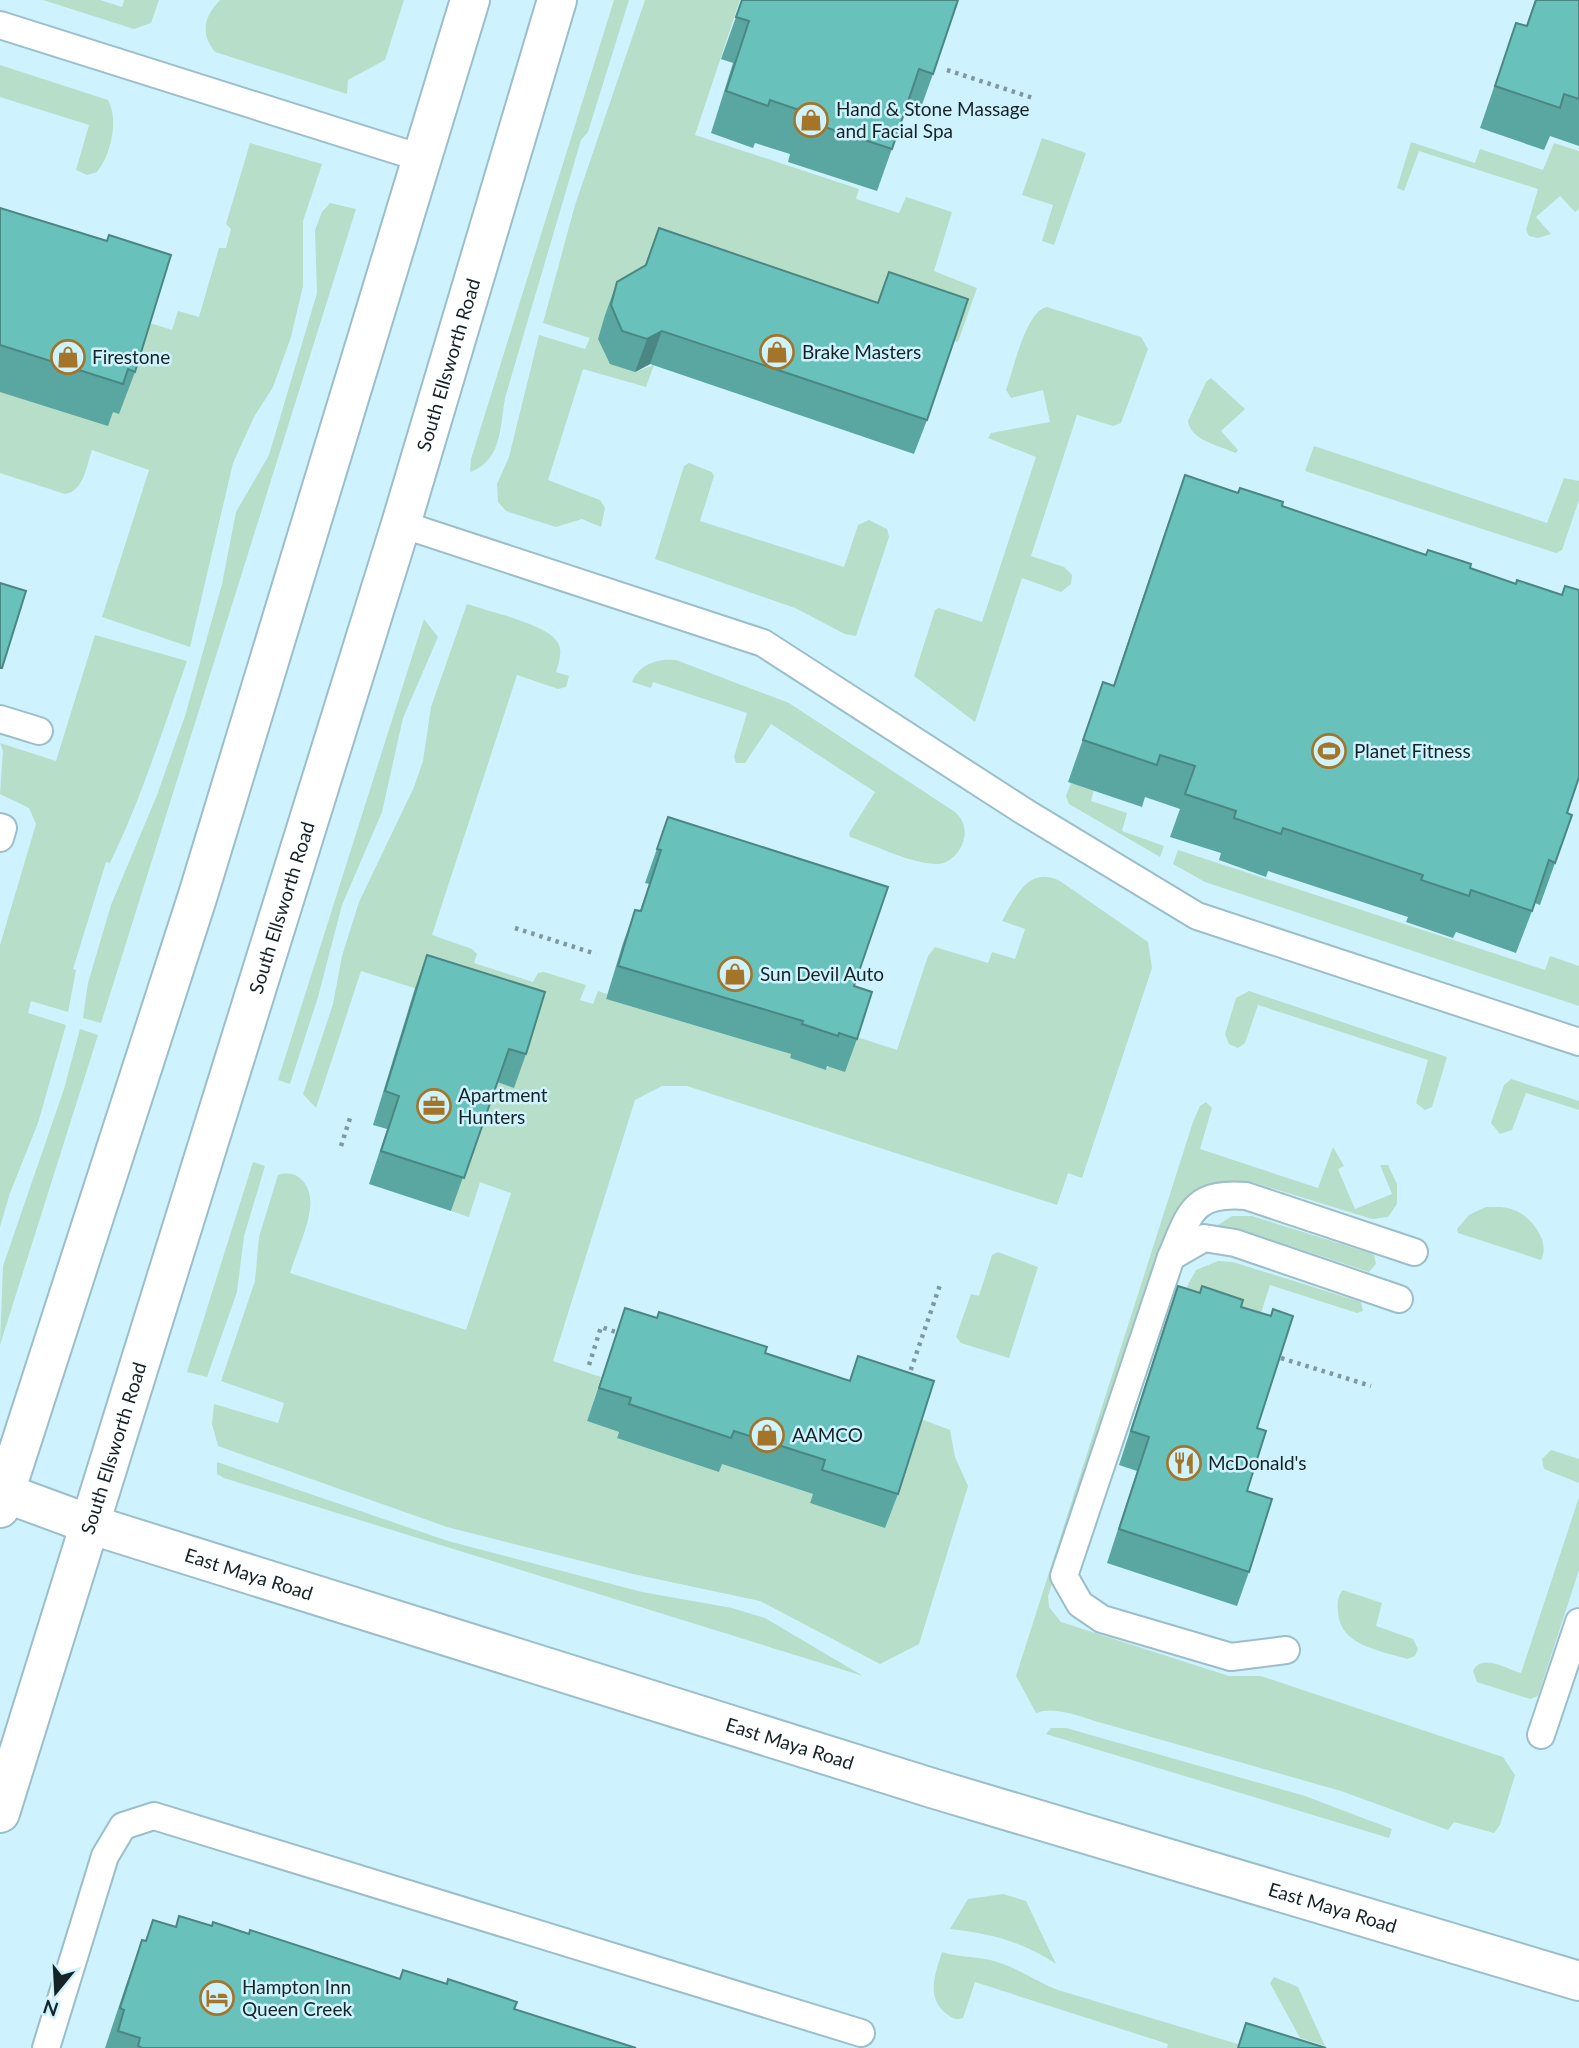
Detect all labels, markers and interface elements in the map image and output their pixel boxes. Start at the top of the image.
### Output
place label: Hand & Stone Massage and Facial Spa [836,97,1030,142]
shop icon: Hand & Stone Massage and Facial Spa [792,101,830,139]
street label: South Ellsworth Road [411,276,484,454]
shop icon: Brake Masters [758,333,796,371]
shop icon: Firestone [49,338,87,376]
place label: Brake Masters [802,340,921,363]
place label: Firestone [92,345,170,368]
sports icon: Planet Fitness [1310,732,1348,770]
place label: Planet Fitness [1354,739,1471,762]
street label: South Ellsworth Road [244,819,319,997]
shop icon: Sun Devil Auto [716,955,754,993]
place label: Sun Devil Auto [760,962,884,985]
place label: Apartment Hunters [458,1083,548,1128]
office icon: Apartment Hunters [415,1087,453,1125]
street label: South Ellsworth Road [75,1359,151,1537]
shop icon: AAMCO [748,1416,786,1454]
place label: AAMCO [792,1423,863,1446]
restaurant icon: McDonald's [1165,1444,1203,1482]
place label: McDonald's [1208,1451,1307,1474]
street label: East Maya Road [182,1543,316,1604]
street label: East Maya Road [723,1712,857,1774]
street label: East Maya Road [1266,1877,1400,1937]
north arrow [21,1957,91,2027]
place label: Hampton Inn Queen Creek [242,1975,352,2020]
hotel icon: Hampton Inn Queen Creek [198,1979,236,2017]
text: N [40,1995,61,2022]

